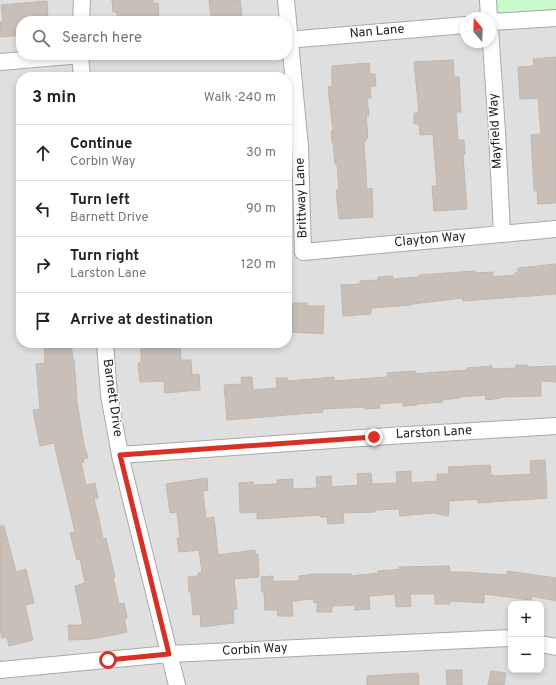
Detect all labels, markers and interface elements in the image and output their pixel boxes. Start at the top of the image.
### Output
north arrow [460,12,496,48]
search box [16,16,292,60]
street label: Nan Lane [349,22,405,42]
icon: search [30,27,52,49]
text: Search here [62,29,142,48]
text: 3 min [32,87,76,109]
text: Walk · 240 m [204,90,276,106]
street label: Mayfield Way [486,92,506,169]
text: Continue [70,135,132,154]
icon: ahead [32,142,54,164]
text: 30 m [246,145,276,161]
text: Corbin Way [70,154,136,170]
street label: Brittway Lane [293,157,311,239]
text: Turn left [70,191,130,210]
icon: left [32,198,54,220]
text: 90 m [246,201,276,217]
text: Barnett Drive [70,210,149,226]
street label: Clayton Way [393,229,467,251]
text: Turn right [70,247,139,266]
icon: right [32,254,54,276]
text: 120 m [241,257,276,273]
text: Larston Lane [70,266,146,282]
icon: arrive [32,310,54,332]
text: Arrive at destination [70,311,213,330]
street label: Barnett Drive [99,358,125,438]
street label: Larston Lane [395,423,473,443]
route end [365,428,383,446]
map controls [508,601,544,673]
button: + [508,601,544,637]
button: − [508,637,544,673]
street label: Corbin Way [222,640,288,660]
route start [99,651,117,669]

